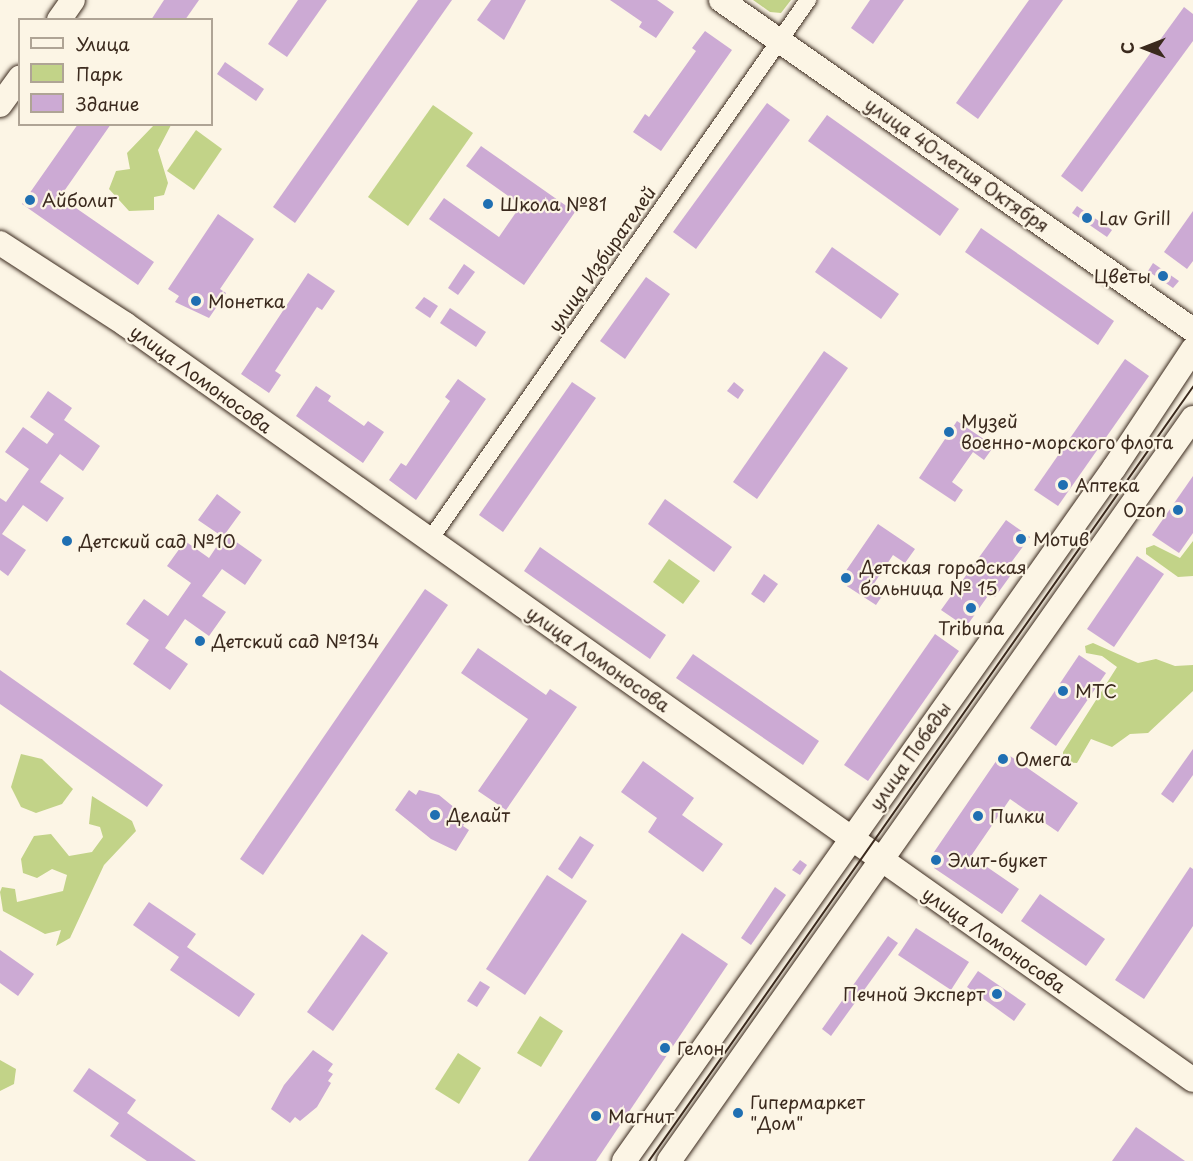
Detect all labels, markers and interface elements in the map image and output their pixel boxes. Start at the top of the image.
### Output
legend [18,18,213,126]
north arrow [1115,18,1175,78]
text: Улица [76,30,130,57]
text: С [1115,42,1139,54]
text: Парк [76,60,122,87]
text: Здание [76,90,139,117]
street label: улица 40-летия Октября [861,93,1053,237]
street label: улица Избирателей [543,182,661,336]
place label: Айболит [42,189,116,211]
marker: Айболит [23,193,37,207]
place label: Школа №81 [500,193,608,215]
marker: Школа №81 [481,197,495,211]
place label: Lav Grill [1099,207,1173,229]
marker: Lav Grill [1080,211,1094,225]
place label: Цветы [1094,265,1151,287]
marker: Цветы [1156,269,1170,283]
place label: Монетка [208,290,285,312]
marker: Монетка [189,294,203,308]
street label: улица Ломоносова [126,320,276,438]
place label: Музей военно-морского флота [961,411,1174,454]
marker: Музей военно-морского флота [942,425,956,439]
place label: Аптека [1075,474,1140,496]
marker: Аптека [1056,478,1070,492]
place label: Ozon [1123,499,1166,521]
marker: Ozon [1171,503,1185,517]
place label: Мотив [1033,528,1089,550]
place label: Детский сад №10 [79,530,237,552]
marker: Мотив [1014,532,1028,546]
marker: Детский сад №10 [60,534,74,548]
place label: Детская городская больница № 15 [860,557,1027,600]
marker: Детская городская больница № 15 [837,569,855,587]
street label: улица Ломоносова [522,601,674,717]
marker: Tribuna [964,601,978,615]
place label: Tribuna [938,617,1004,639]
place label: Детский сад №134 [212,630,381,652]
marker: Детский сад №134 [193,634,207,648]
place label: МТС [1075,680,1117,702]
marker: МТС [1056,684,1070,698]
street label: улица Победы [864,697,956,815]
place label: Омега [1015,748,1071,770]
marker: Омега [996,752,1010,766]
place label: Делайт [447,804,510,826]
place label: Пилки [990,805,1045,827]
marker: Делайт [428,808,442,822]
marker: Пилки [971,809,985,823]
place label: Элит-букет [948,849,1047,871]
marker: Элит-букет [929,853,943,867]
street label: улица Ломоносова [918,882,1070,998]
place label: Печной Эксперт [843,983,985,1005]
marker: Печной Эксперт [990,987,1004,1001]
place label: Гелон [677,1037,724,1059]
marker: Гелон [658,1041,672,1055]
place label: Гипермаркет "Дом" [750,1092,865,1134]
place label: Магнит [608,1105,674,1127]
marker: Гипермаркет "Дом" [731,1106,745,1120]
marker: Магнит [589,1109,603,1123]

